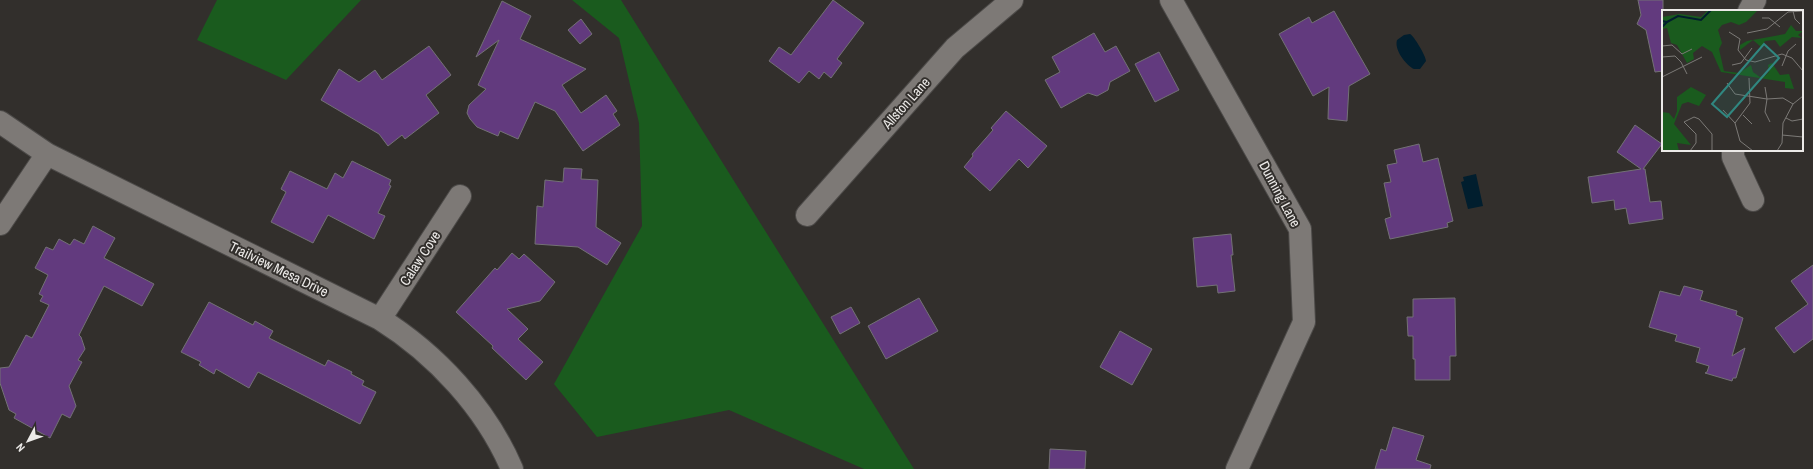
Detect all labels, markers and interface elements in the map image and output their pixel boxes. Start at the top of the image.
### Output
inset map [1662,10,1803,151]
street label: Allston Lane [878,73,934,133]
street label: Dunning Lane [1255,158,1305,230]
street label: Calaw Cove [396,227,444,289]
street label: Trailview Mesa Drive [227,237,331,301]
north arrow [8,421,48,461]
text: N [13,441,28,455]

